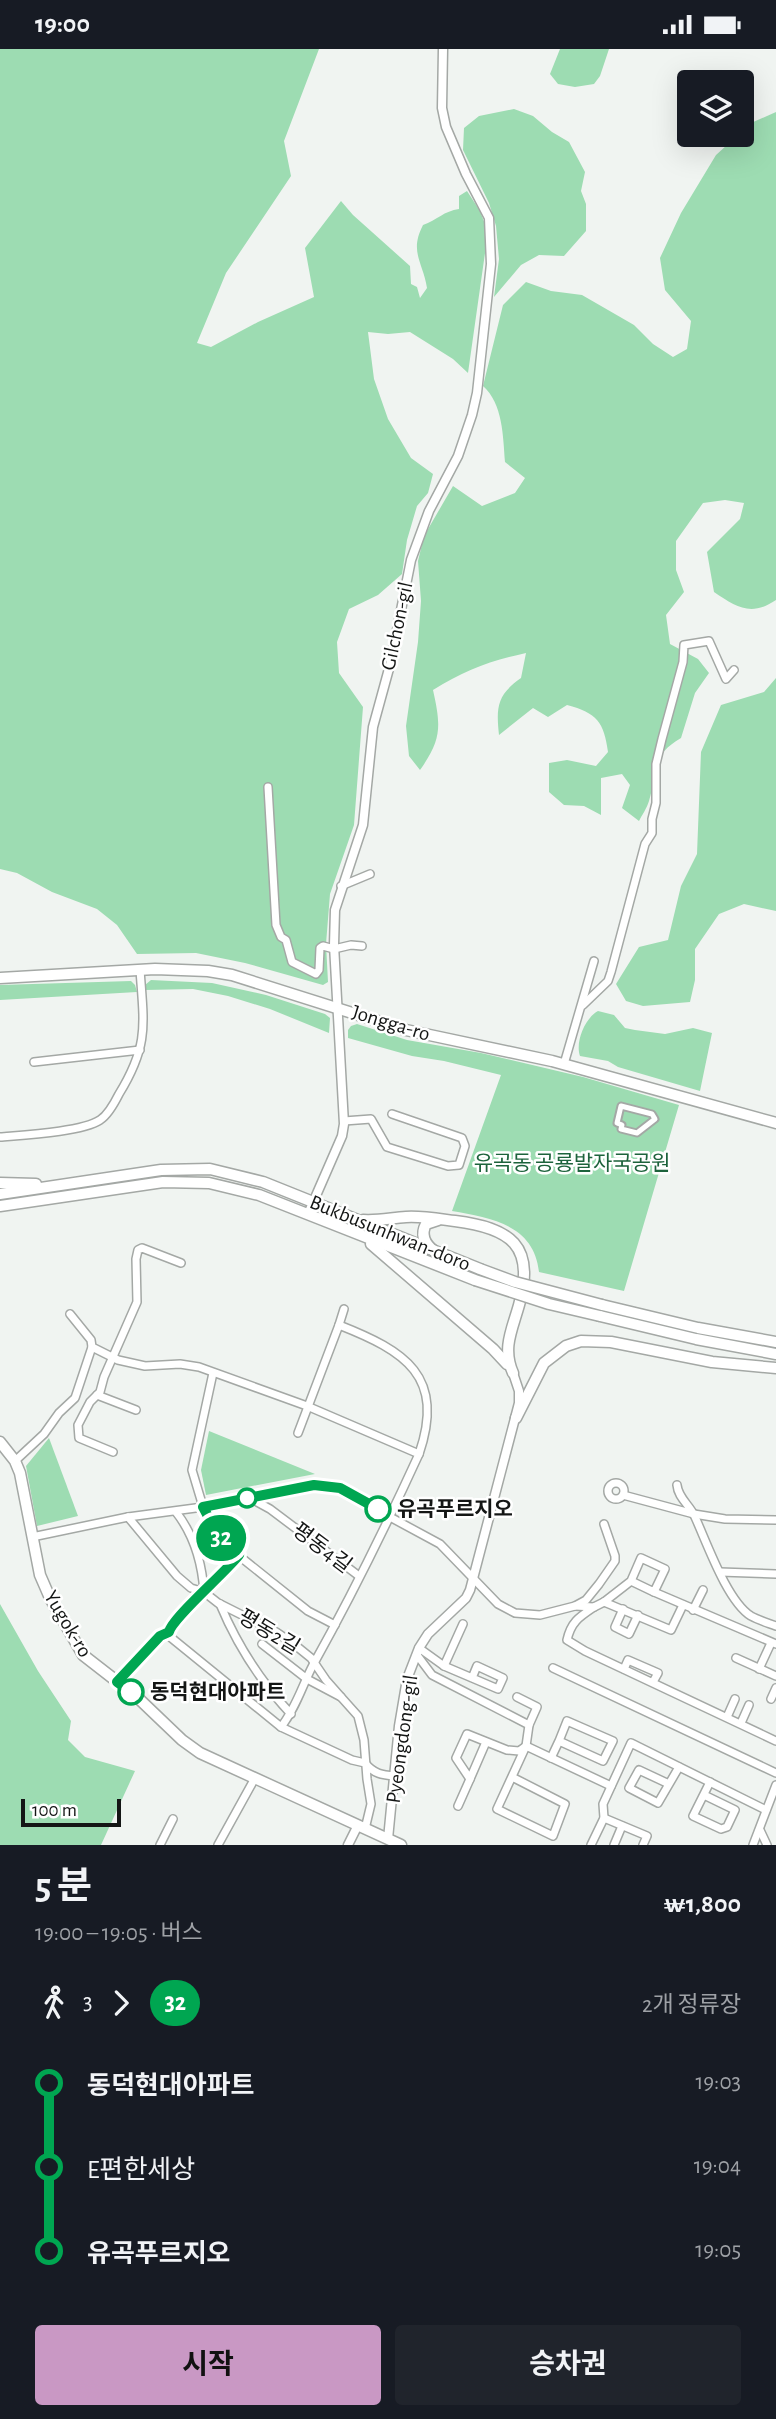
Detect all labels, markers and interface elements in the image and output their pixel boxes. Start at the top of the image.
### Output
text: 19:00 [35,11,90,37]
map controls [677,70,754,147]
button: layers [677,70,754,147]
street label: Gilchon-gil [377,580,417,672]
street label: Jongga-ro [349,1001,433,1045]
park label: 유곡동 공룡발자국공원 [474,1152,670,1174]
street label: Bukbusunhwan-doro [307,1191,473,1275]
unlabelled marker [237,1488,257,1508]
marker: 유곡푸르지오 [365,1496,391,1522]
place label: 유곡푸르지오 [397,1498,513,1520]
line badge: 32 [190,1515,252,1561]
street label: 평동4길 [289,1518,356,1577]
text: 32 [210,1526,232,1550]
street label: Yugok-ro [40,1587,96,1661]
street label: 평동2길 [235,1605,304,1658]
street label: Pyeongdong-gil [383,1673,421,1805]
marker: 동덕현대아파트 [118,1679,144,1705]
place label: 동덕현대아파트 [150,1681,285,1703]
scale bar [21,1796,121,1828]
text: 100 m [32,1801,77,1820]
text: 5 분 [35,1868,92,1906]
text: ₩1,800 [663,1891,741,1917]
text: 19:00 – 19:05 · 버스 [35,1922,203,1945]
icon: walk [35,1984,73,2022]
icon: forward [102,1984,140,2022]
text: 3 [83,1991,92,2014]
text: 32 [164,1991,186,2015]
text: 2개 정류장 [642,1994,741,2017]
text: 19:03 [695,2071,741,2094]
text: 동덕현대아파트 [87,2073,254,2099]
text: 19:04 [694,2155,741,2178]
text: E편한세상 [87,2157,195,2183]
text: 19:05 [695,2239,741,2262]
text: 유곡푸르지오 [87,2241,231,2267]
button: 시작 [35,2325,381,2405]
button: 승차권 [395,2325,741,2405]

